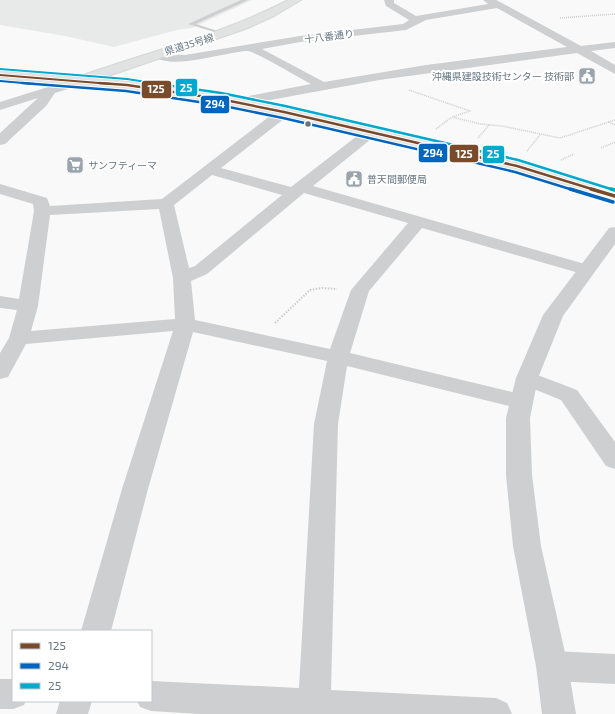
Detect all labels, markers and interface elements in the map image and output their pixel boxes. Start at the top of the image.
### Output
street label: 十八番通り [303,27,355,45]
street label: 県道35号線 [163,31,215,57]
public building icon: 沖縄県建設技術センター 技術部 [577,66,597,86]
place label: 沖縄県建設技術センター 技術部 [432,70,574,82]
line badge: 25 [175,78,198,97]
line badge: 125 [141,80,172,99]
text: 25 [180,81,192,94]
text: 125 [147,82,165,95]
line badge: 294 [200,95,230,114]
text: 294 [205,97,225,110]
unlabelled marker [303,119,313,129]
line badge: 294 [418,143,448,163]
line badge: 125 [449,144,479,163]
line badge: 25 [482,145,505,164]
text: 294 [423,146,443,159]
text: 125 [455,147,473,160]
text: 25 [487,147,499,160]
supermarket icon: サンフティーマ [65,155,85,175]
place label: サンフティーマ [88,159,157,171]
public building icon: 普天間郵便局 [344,169,364,189]
place label: 普天間郵便局 [367,173,427,185]
legend [12,630,152,702]
text: 125 [48,638,66,652]
text: 294 [48,658,69,672]
text: 25 [48,678,61,692]

